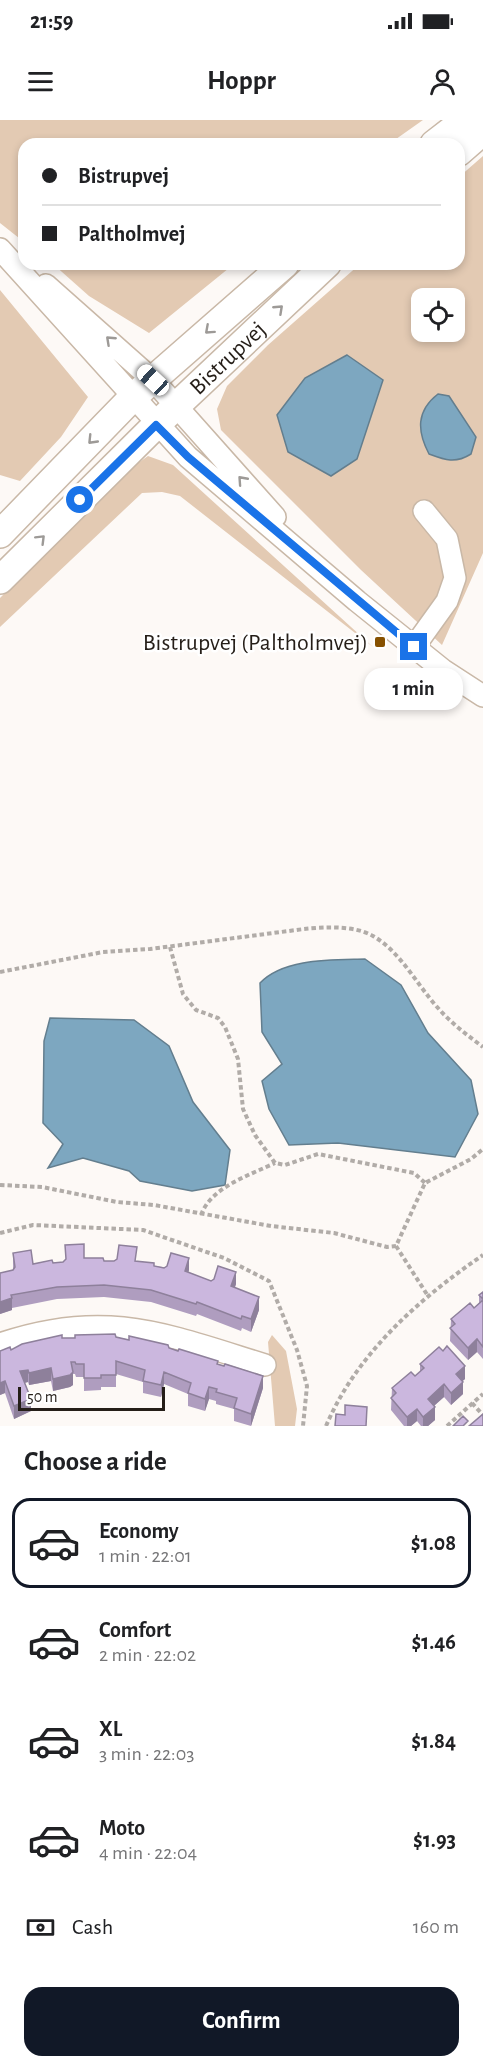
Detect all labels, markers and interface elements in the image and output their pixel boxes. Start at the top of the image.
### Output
text: 21:59 [30,10,73,32]
icon: menu [24,65,57,98]
icon: person [426,65,459,98]
text: Hoppr [207,67,276,94]
text: Bistrupvej [78,165,169,187]
text: Paltholmvej [78,223,185,245]
map controls [411,288,465,342]
button: locate [411,288,465,342]
one-way arrow [272,305,283,316]
street label: Bistrupvej [185,317,271,400]
one-way arrow [206,323,216,334]
one-way arrow [107,336,117,347]
car [134,361,172,399]
one-way arrow [88,433,99,444]
one-way arrow [238,476,249,487]
route start [66,486,93,513]
one-way arrow [34,535,45,546]
place label: Bistrupvej (Paltholmvej) [143,631,368,655]
route end [400,633,427,660]
marker: Bistrupvej (Paltholmvej) [373,635,387,649]
callout: 1 min [364,668,464,710]
text: 1 min [392,679,435,699]
scale bar [18,1384,165,1412]
text: 50 m [27,1389,58,1405]
text: Choose a ride [24,1448,167,1475]
icon: car [27,1516,81,1570]
text: Economy [99,1520,179,1542]
text: $1.08 [411,1532,456,1554]
text: 1 min · 22:01 [99,1546,192,1566]
icon: car [27,1615,81,1669]
text: Comfort [99,1619,171,1641]
text: $1.46 [411,1631,456,1653]
text: 2 min · 22:02 [99,1645,196,1665]
icon: car [27,1714,81,1768]
text: XL [99,1718,122,1740]
text: $1.84 [411,1730,456,1752]
text: 3 min · 22:03 [99,1744,194,1764]
icon: car [27,1813,81,1867]
text: Moto [99,1817,145,1839]
text: $1.93 [413,1829,456,1851]
text: 4 min · 22:04 [99,1843,197,1863]
icon: cash [24,1911,57,1944]
text: Cash [72,1916,113,1938]
text: 160 m [413,1917,459,1937]
button: Confirm [24,1987,459,2056]

